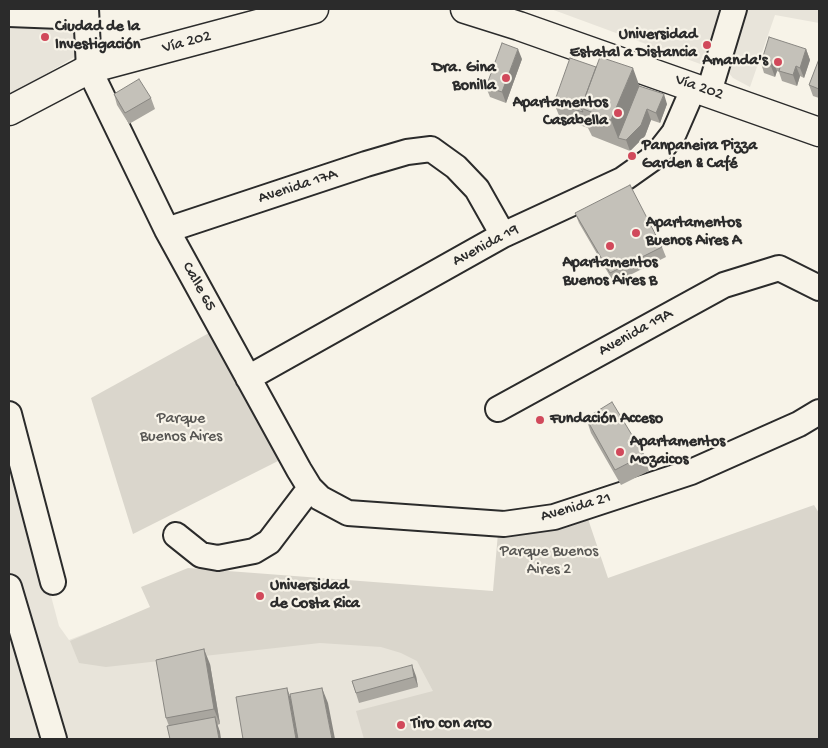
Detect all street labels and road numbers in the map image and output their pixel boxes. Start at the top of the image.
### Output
street label: Vía 202 [160,27,214,59]
street label: Vía 202 [672,71,726,105]
street label: Avenida 17A [256,165,340,209]
street label: Avenida 19 [450,221,522,271]
street label: Calle 65 [177,259,219,315]
street label: Avenida 19A [596,305,676,361]
street label: Avenida 21 [539,489,613,527]

